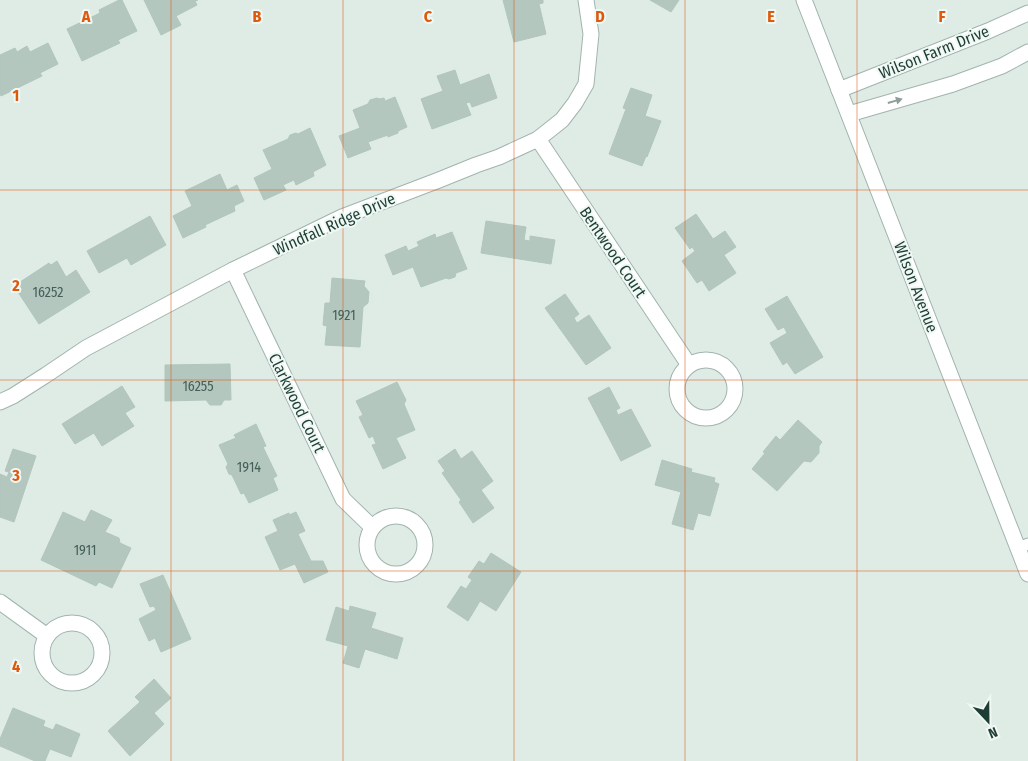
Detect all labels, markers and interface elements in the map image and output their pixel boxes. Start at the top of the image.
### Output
text: A [81,7,91,26]
text: B [253,7,262,26]
text: C [424,7,433,26]
text: D [595,7,605,26]
text: E [767,7,775,26]
text: F [938,7,946,26]
street label: Wilson Farm Drive [876,21,992,83]
text: 1 [13,86,19,105]
one-way arrow [888,96,903,104]
street label: Windfall Ridge Drive [270,189,398,259]
street label: Bentwood Court [576,203,651,302]
street label: Wilson Avenue [890,239,942,335]
text: 2 [11,276,20,295]
house number: 16252 [33,284,63,301]
house number: 1921 [332,307,356,324]
street label: Clarkwood Court [265,350,330,456]
house number: 16255 [182,378,214,395]
house number: 1914 [237,459,261,476]
text: 3 [11,466,20,485]
house number: 1911 [74,542,96,559]
text: 4 [12,657,20,676]
north arrow [963,696,1013,746]
text: N [986,723,1000,742]

